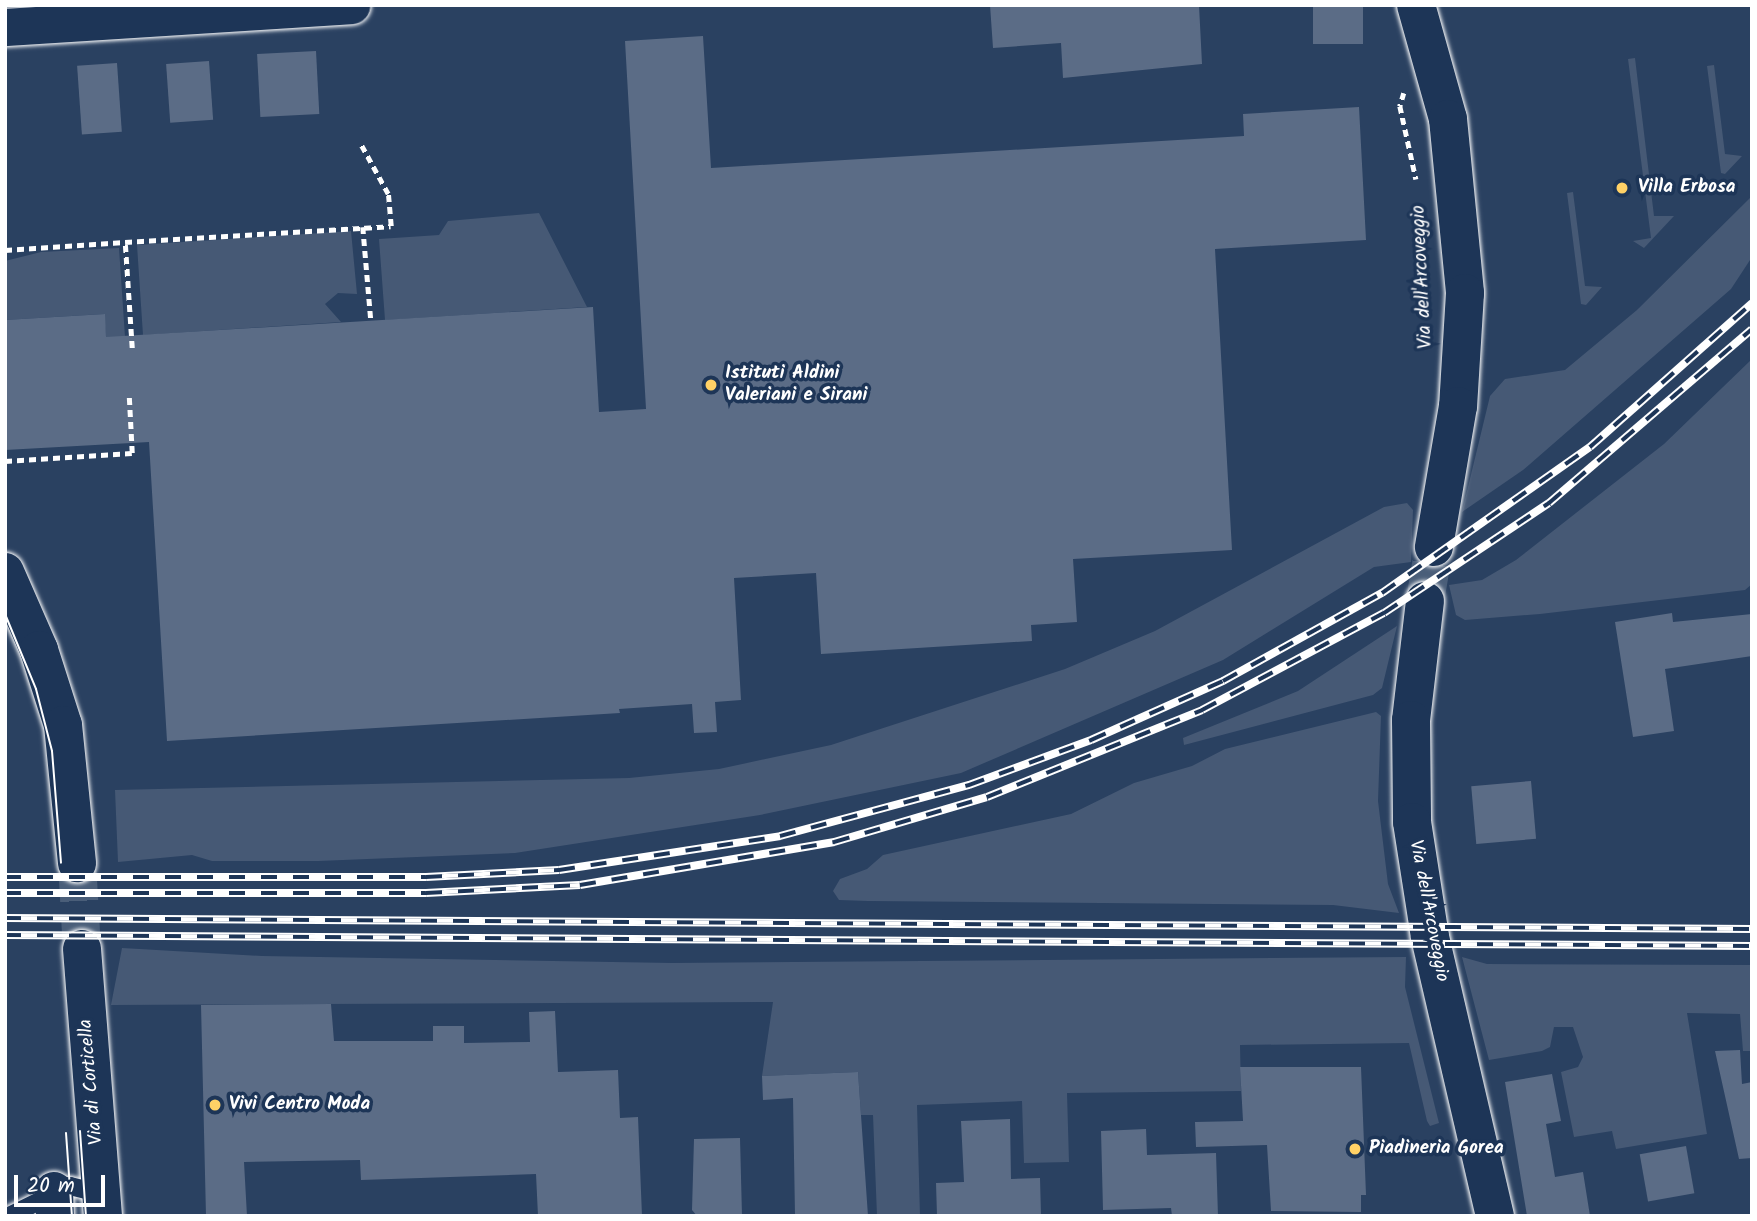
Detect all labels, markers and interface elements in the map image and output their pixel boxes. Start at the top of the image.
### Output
place label: Villa Erbosa [1638,177,1736,199]
marker: Villa Erbosa [1612,178,1632,198]
street label: Via dell'Arcoveggio [1408,205,1438,349]
place label: Istituti Aldini Valeriani e Sirani [725,363,867,407]
marker: Istituti Aldini Valeriani e Sirani [703,377,719,393]
street label: Via dell'Arcoveggio [1403,838,1453,984]
street label: Via di Corticella [75,1018,109,1146]
place label: Vivi Centro Moda [229,1094,370,1116]
marker: Vivi Centro Moda [207,1097,223,1113]
place label: Piadineria Gorea [1369,1138,1504,1160]
marker: Piadineria Gorea [1347,1141,1363,1157]
scale bar [18,1162,108,1206]
text: 20 m [27,1170,75,1203]

